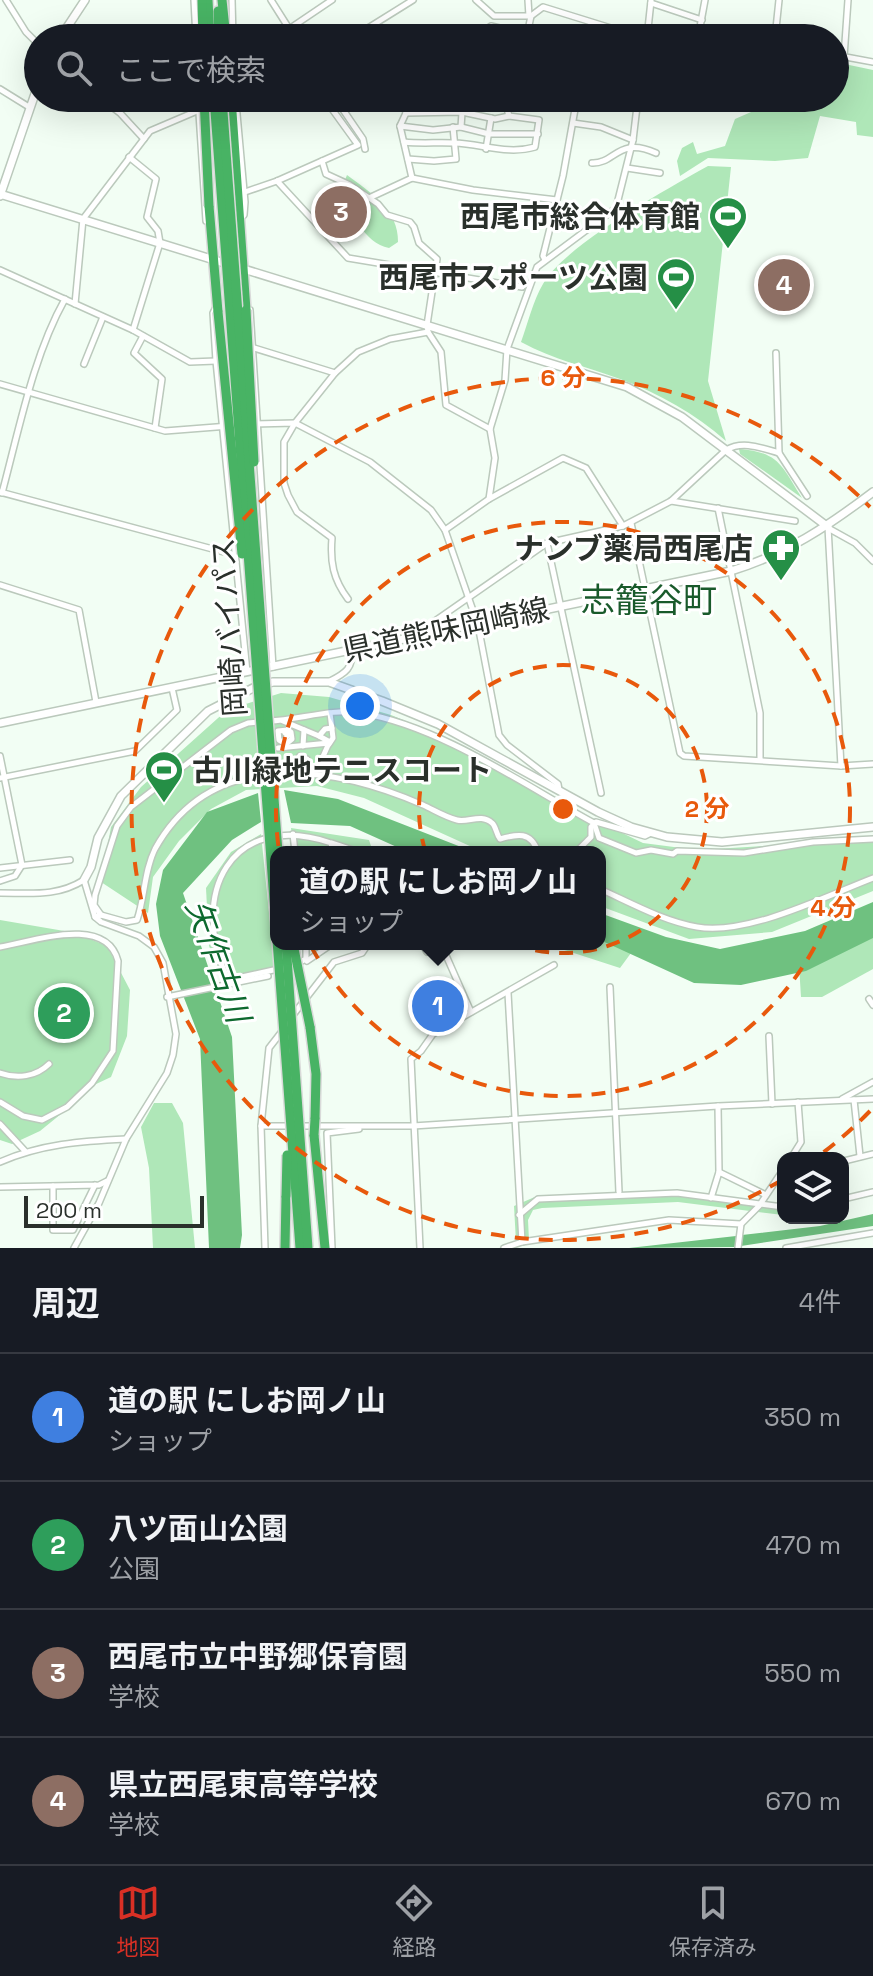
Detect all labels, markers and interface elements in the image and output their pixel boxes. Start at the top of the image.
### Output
search box [24,24,849,112]
icon: search [52,46,96,90]
text: ここで検索 [116,51,266,90]
pin: 3 [315,182,367,242]
sports icon: 西尾市総合体育館 [707,195,749,250]
place label: 西尾市総合体育館 [460,197,700,236]
pin: 4 [758,255,810,315]
sports icon: 西尾市スポーツ公園 [655,256,697,311]
place label: 西尾市スポーツ公園 [379,258,648,297]
text: 6 分 [541,362,585,393]
pharmacy icon: ナンブ薬局西尾店 [760,527,802,582]
place label: ナンブ薬局西尾店 [514,529,753,568]
street label: 岡崎バイパス [203,536,255,718]
district label: 志籠谷町 [581,579,717,622]
street label: 県道熊味岡崎線 [339,589,553,671]
your location [340,686,380,726]
sports icon: 古川緑地テニスコート [143,749,185,804]
place label: 古川緑地テニスコート [192,751,492,790]
text: 2 分 [685,793,729,824]
centre of rings [549,795,577,823]
popup [270,846,606,950]
text: 道の駅 にしお岡ノ山 [299,862,577,901]
text: 4 分 [810,892,856,923]
water label: 矢作古川 [177,894,260,1031]
text: ショップ [299,905,403,939]
pin: 1 [412,976,464,1036]
pin: 2 [38,983,90,1043]
map controls [777,1152,849,1224]
button: layers [777,1152,849,1224]
scale bar [24,1192,204,1228]
text: 200 m [36,1196,102,1224]
text: 周辺 [32,1282,100,1325]
text: 4件 [799,1285,841,1319]
text: 道の駅 にしお岡ノ山 [108,1381,386,1420]
text: 1 [52,1400,64,1434]
text: 350 m [764,1400,841,1434]
text: ショップ [108,1424,212,1458]
text: 八ツ面山公園 [108,1509,288,1548]
text: 2 [50,1528,66,1562]
text: 470 m [765,1528,841,1562]
text: 公園 [108,1552,160,1586]
text: 西尾市立中野郷保育園 [108,1637,408,1676]
text: 3 [50,1656,66,1690]
text: 550 m [764,1656,841,1690]
text: 学校 [108,1680,160,1714]
text: 県立西尾東高等学校 [108,1765,378,1804]
text: 4 [50,1784,66,1818]
text: 670 m [765,1784,841,1818]
text: 学校 [108,1808,160,1842]
tab: 地図 [116,1881,160,1961]
tab: 経路 [392,1881,437,1961]
tab: 保存済み [669,1881,757,1961]

